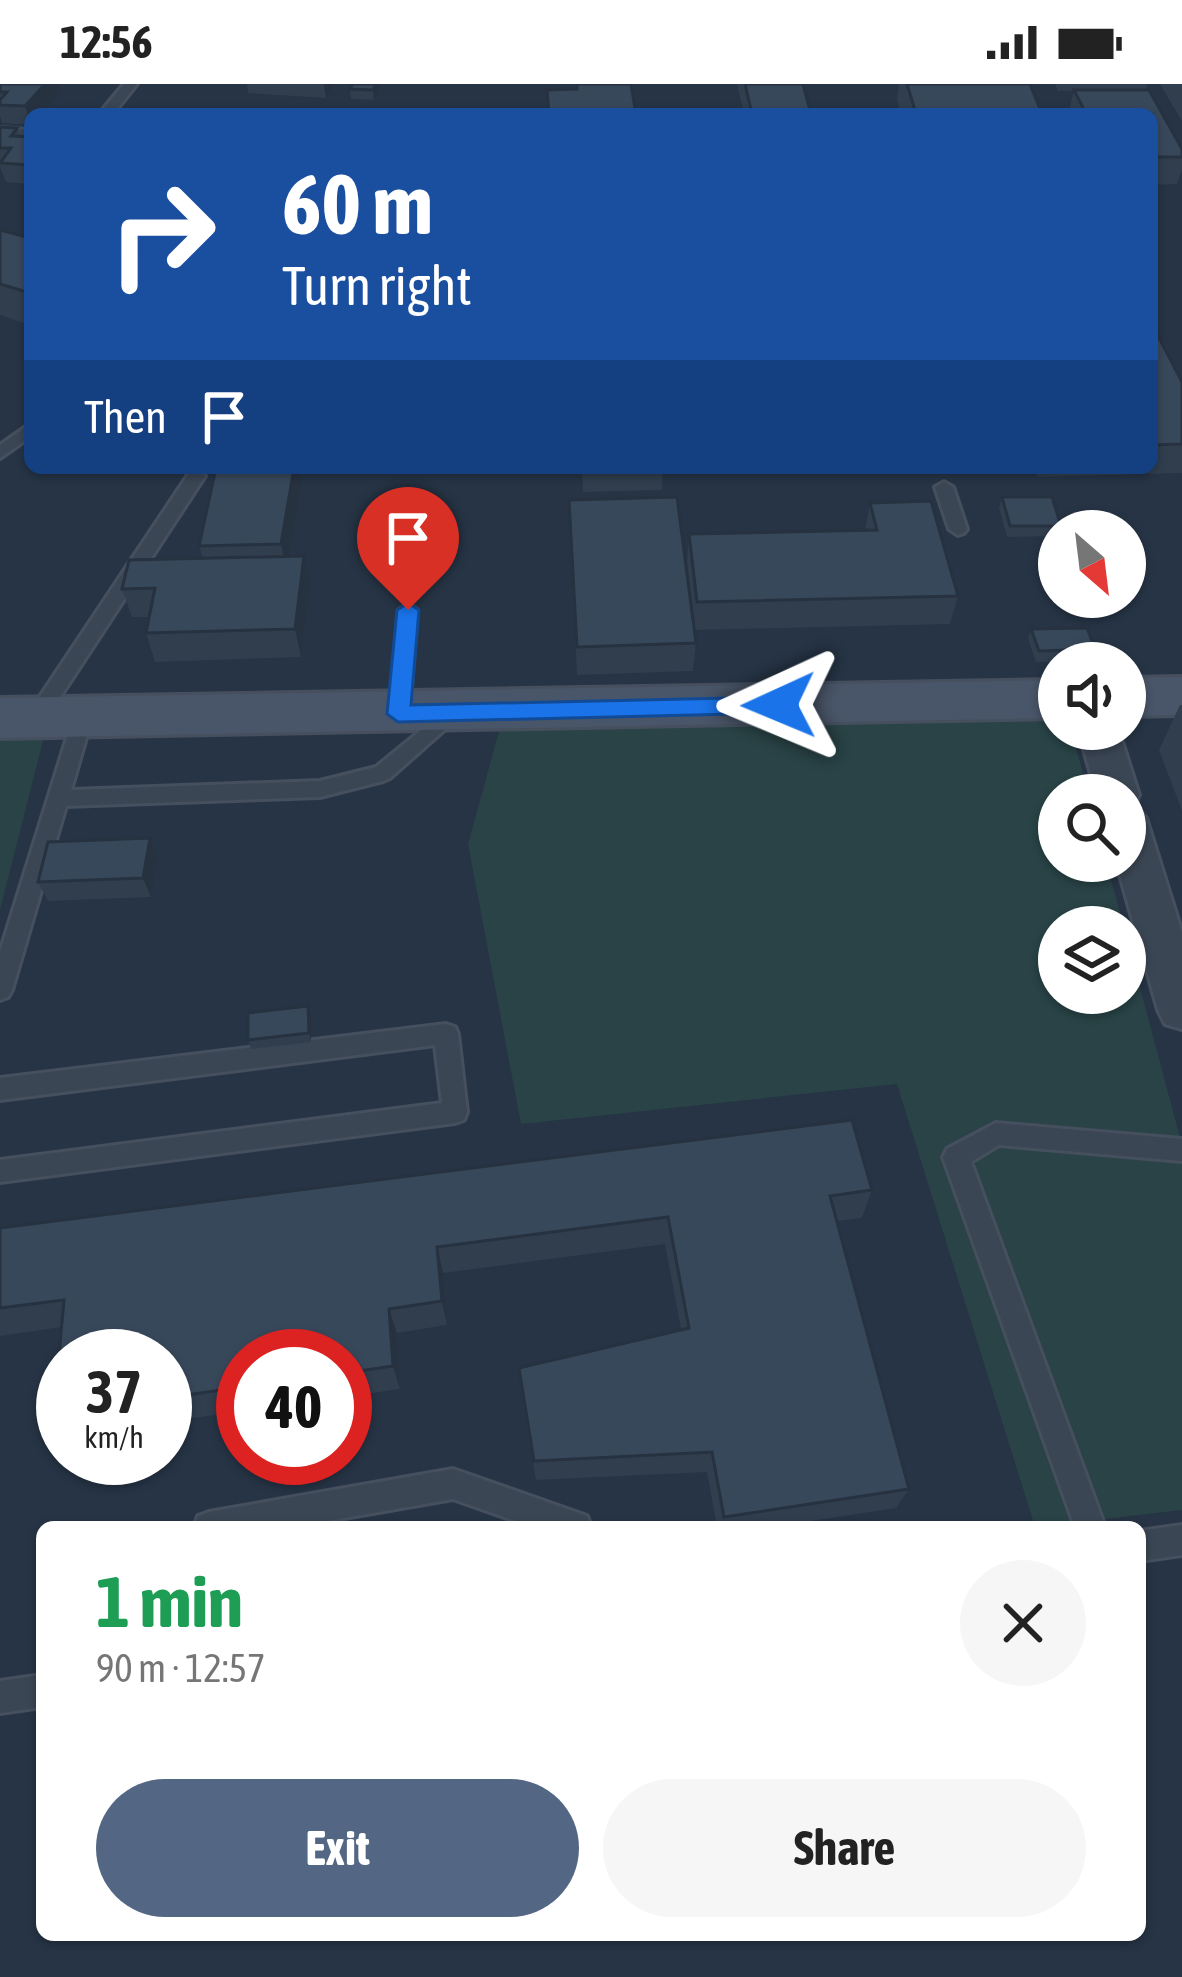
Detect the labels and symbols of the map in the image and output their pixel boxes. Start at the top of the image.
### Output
pin [357,487,459,610]
north arrow [1038,510,1146,618]
position arrow [716,642,842,768]
speed limit sign: 40 [216,1329,372,1485]

